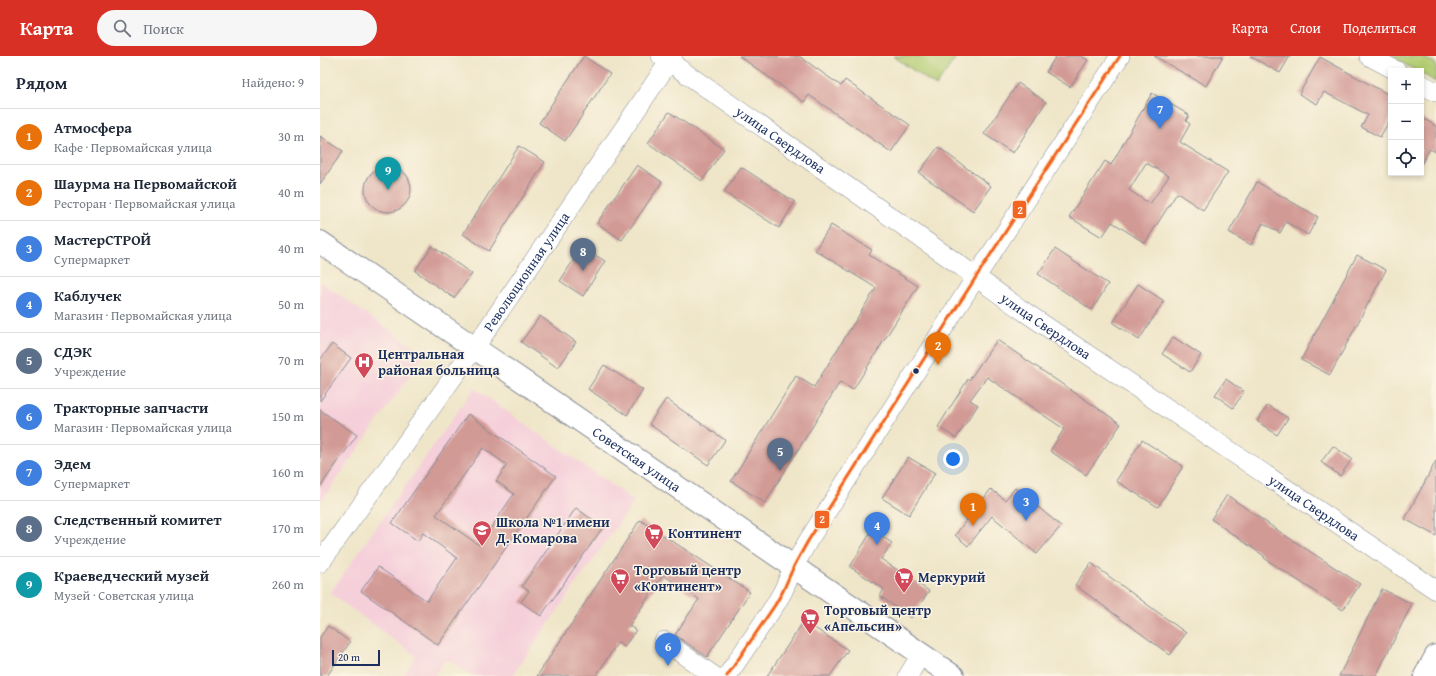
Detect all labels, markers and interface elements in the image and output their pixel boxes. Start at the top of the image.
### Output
search box [97,10,377,46]
text: Карта [20,14,73,42]
icon: search [111,17,133,39]
text: Поиск [143,18,184,39]
text: Карта [1232,18,1268,38]
text: Слои [1290,18,1321,38]
text: Поделиться [1343,18,1416,38]
map controls [1388,68,1424,176]
button: + [1388,68,1424,104]
text: Рядом [16,70,67,95]
text: Найдено: 9 [242,73,304,92]
pin: 7 [1147,96,1173,129]
street label: улица Свердлова [731,101,830,178]
button: − [1388,104,1424,140]
text: Атмосфера [54,117,132,138]
text: 1 [26,127,32,146]
text: 30 m [278,127,304,146]
text: Кафе · Первомайская улица [54,138,212,157]
button: locate [1388,140,1424,176]
pin: 9 [375,157,401,190]
text: Шаурма на Первомайской [54,173,237,194]
text: 2 [26,183,32,202]
text: 40 m [278,183,304,202]
text: Ресторан · Первомайская улица [54,194,235,213]
line badge: 2 [1012,200,1027,219]
text: 2 [1017,202,1023,218]
street label: Революционная улица [479,208,574,335]
text: МастерСТРОЙ [54,229,151,250]
pin: 8 [570,238,596,271]
text: 3 [26,239,32,258]
text: 40 m [278,239,304,258]
text: Супермаркет [54,250,130,269]
text: Каблучек [54,285,121,306]
street label: улица Свердлова [996,287,1095,364]
text: 4 [26,295,32,314]
text: 50 m [278,295,304,314]
text: Магазин · Первомайская улица [54,306,232,325]
pin: 2 [925,332,951,365]
text: СДЭК [54,341,92,362]
place label: Центральная районая больница [378,344,500,380]
text: 5 [26,351,32,370]
text: 70 m [278,351,304,370]
hospital icon: Центральная районая больница [353,351,375,379]
text: Учреждение [54,362,126,381]
unlabelled marker [911,366,921,376]
text: Тракторные запчасти [54,397,208,418]
text: 6 [26,407,32,426]
text: 150 m [272,407,304,426]
text: Магазин · Первомайская улица [54,418,232,437]
street label: Советская улица [589,422,685,497]
pin: 5 [767,438,793,471]
your location [943,449,963,469]
text: Эдем [54,453,91,474]
text: 7 [26,463,32,482]
text: 160 m [272,463,304,482]
street label: улица Свердлова [1264,469,1364,546]
text: Супермаркет [54,474,130,493]
pin: 3 [1013,488,1039,521]
pin: 1 [960,493,986,526]
text: Следственный комитет [54,509,221,530]
line badge: 2 [814,510,830,529]
text: 2 [819,511,825,527]
place label: Школа №1 имени Д. Комарова [495,512,610,548]
pin: 4 [864,512,890,545]
text: 8 [26,519,32,538]
text: 170 m [272,519,304,538]
school or university icon: Школа №1 имени Д. Комарова [471,519,493,547]
supermarket icon: Континент [643,522,665,550]
place label: Континент [668,523,742,543]
text: Учреждение [54,530,126,549]
place label: Торговый центр «Континент» [634,560,741,596]
text: Краеведческий музей [54,565,209,586]
supermarket icon: Меркурий [893,566,915,594]
supermarket icon: Торговый центр «Континент» [609,567,631,595]
place label: Меркурий [918,567,986,587]
text: 9 [26,575,32,594]
text: 260 m [272,575,304,594]
text: Музей · Советская улица [54,586,194,605]
place label: Торговый центр «Апельсин» [824,600,931,636]
supermarket icon: Торговый центр «Апельсин» [799,607,821,635]
pin: 6 [655,633,681,666]
scale bar [332,648,380,667]
text: 20 m [338,649,360,665]

